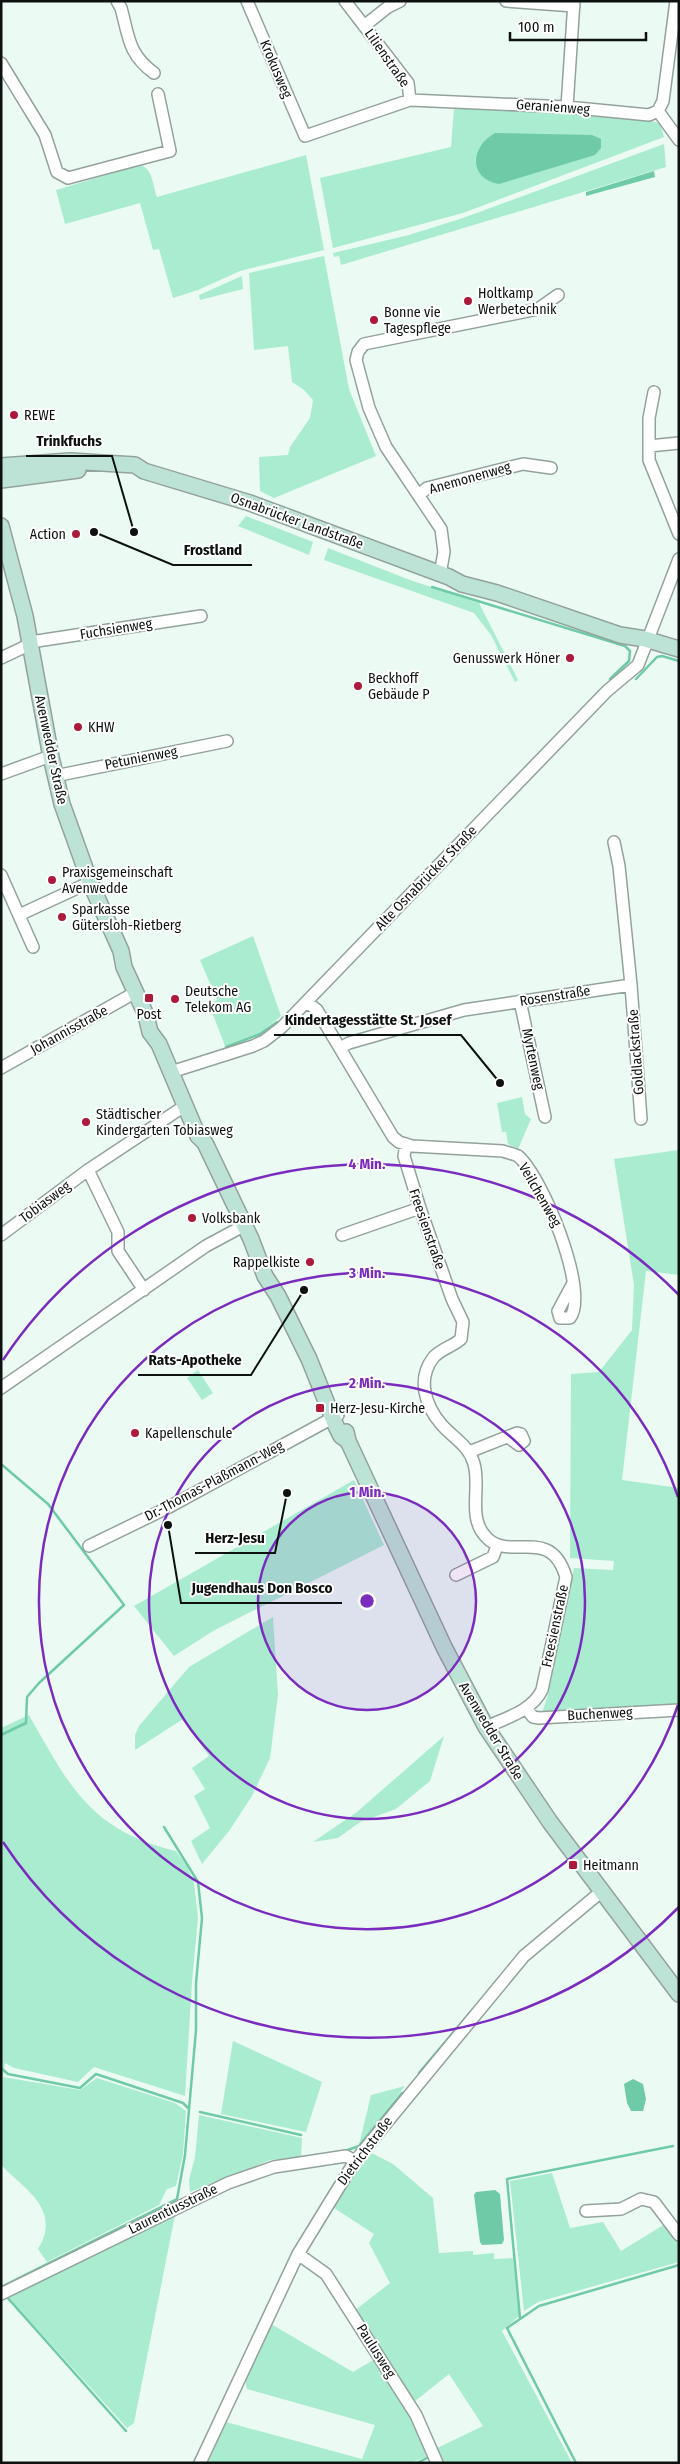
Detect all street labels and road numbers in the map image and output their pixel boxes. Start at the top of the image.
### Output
street label: Lilienstraße [361,25,413,91]
street label: Krokusweg [256,37,296,101]
street label: Geranienweg [515,96,591,118]
street label: Anemonenweg [427,458,513,498]
street label: Osnabrücker Landstraße [228,489,366,553]
street label: Fuchsienweg [79,615,154,643]
street label: Avenwedder Straße [31,694,71,806]
street label: Petunienweg [103,743,179,773]
street label: Alte Osnabrücker Straße [372,822,480,934]
street label: Rosenstraße [518,982,592,1010]
street label: Johannisstraße [27,1002,111,1058]
street label: Goldlackstraße [625,1009,647,1095]
street label: Myrtenweg [518,1027,548,1092]
street label: Veilchenweg [515,1160,565,1230]
street label: Tobiasweg [16,1177,74,1227]
street label: Freesienstraße [405,1186,449,1272]
street label: Dr.-Thomas-Plaßmann-Weg [142,1437,287,1525]
street label: Freesienstraße [538,1583,572,1669]
street label: Avenwedder Straße [455,1679,527,1783]
street label: Buchenweg [567,1704,633,1724]
street label: Dietrichstraße [334,2113,396,2189]
street label: Laurentiusstraße [126,2180,220,2238]
street label: Paulusweg [353,2321,399,2381]

